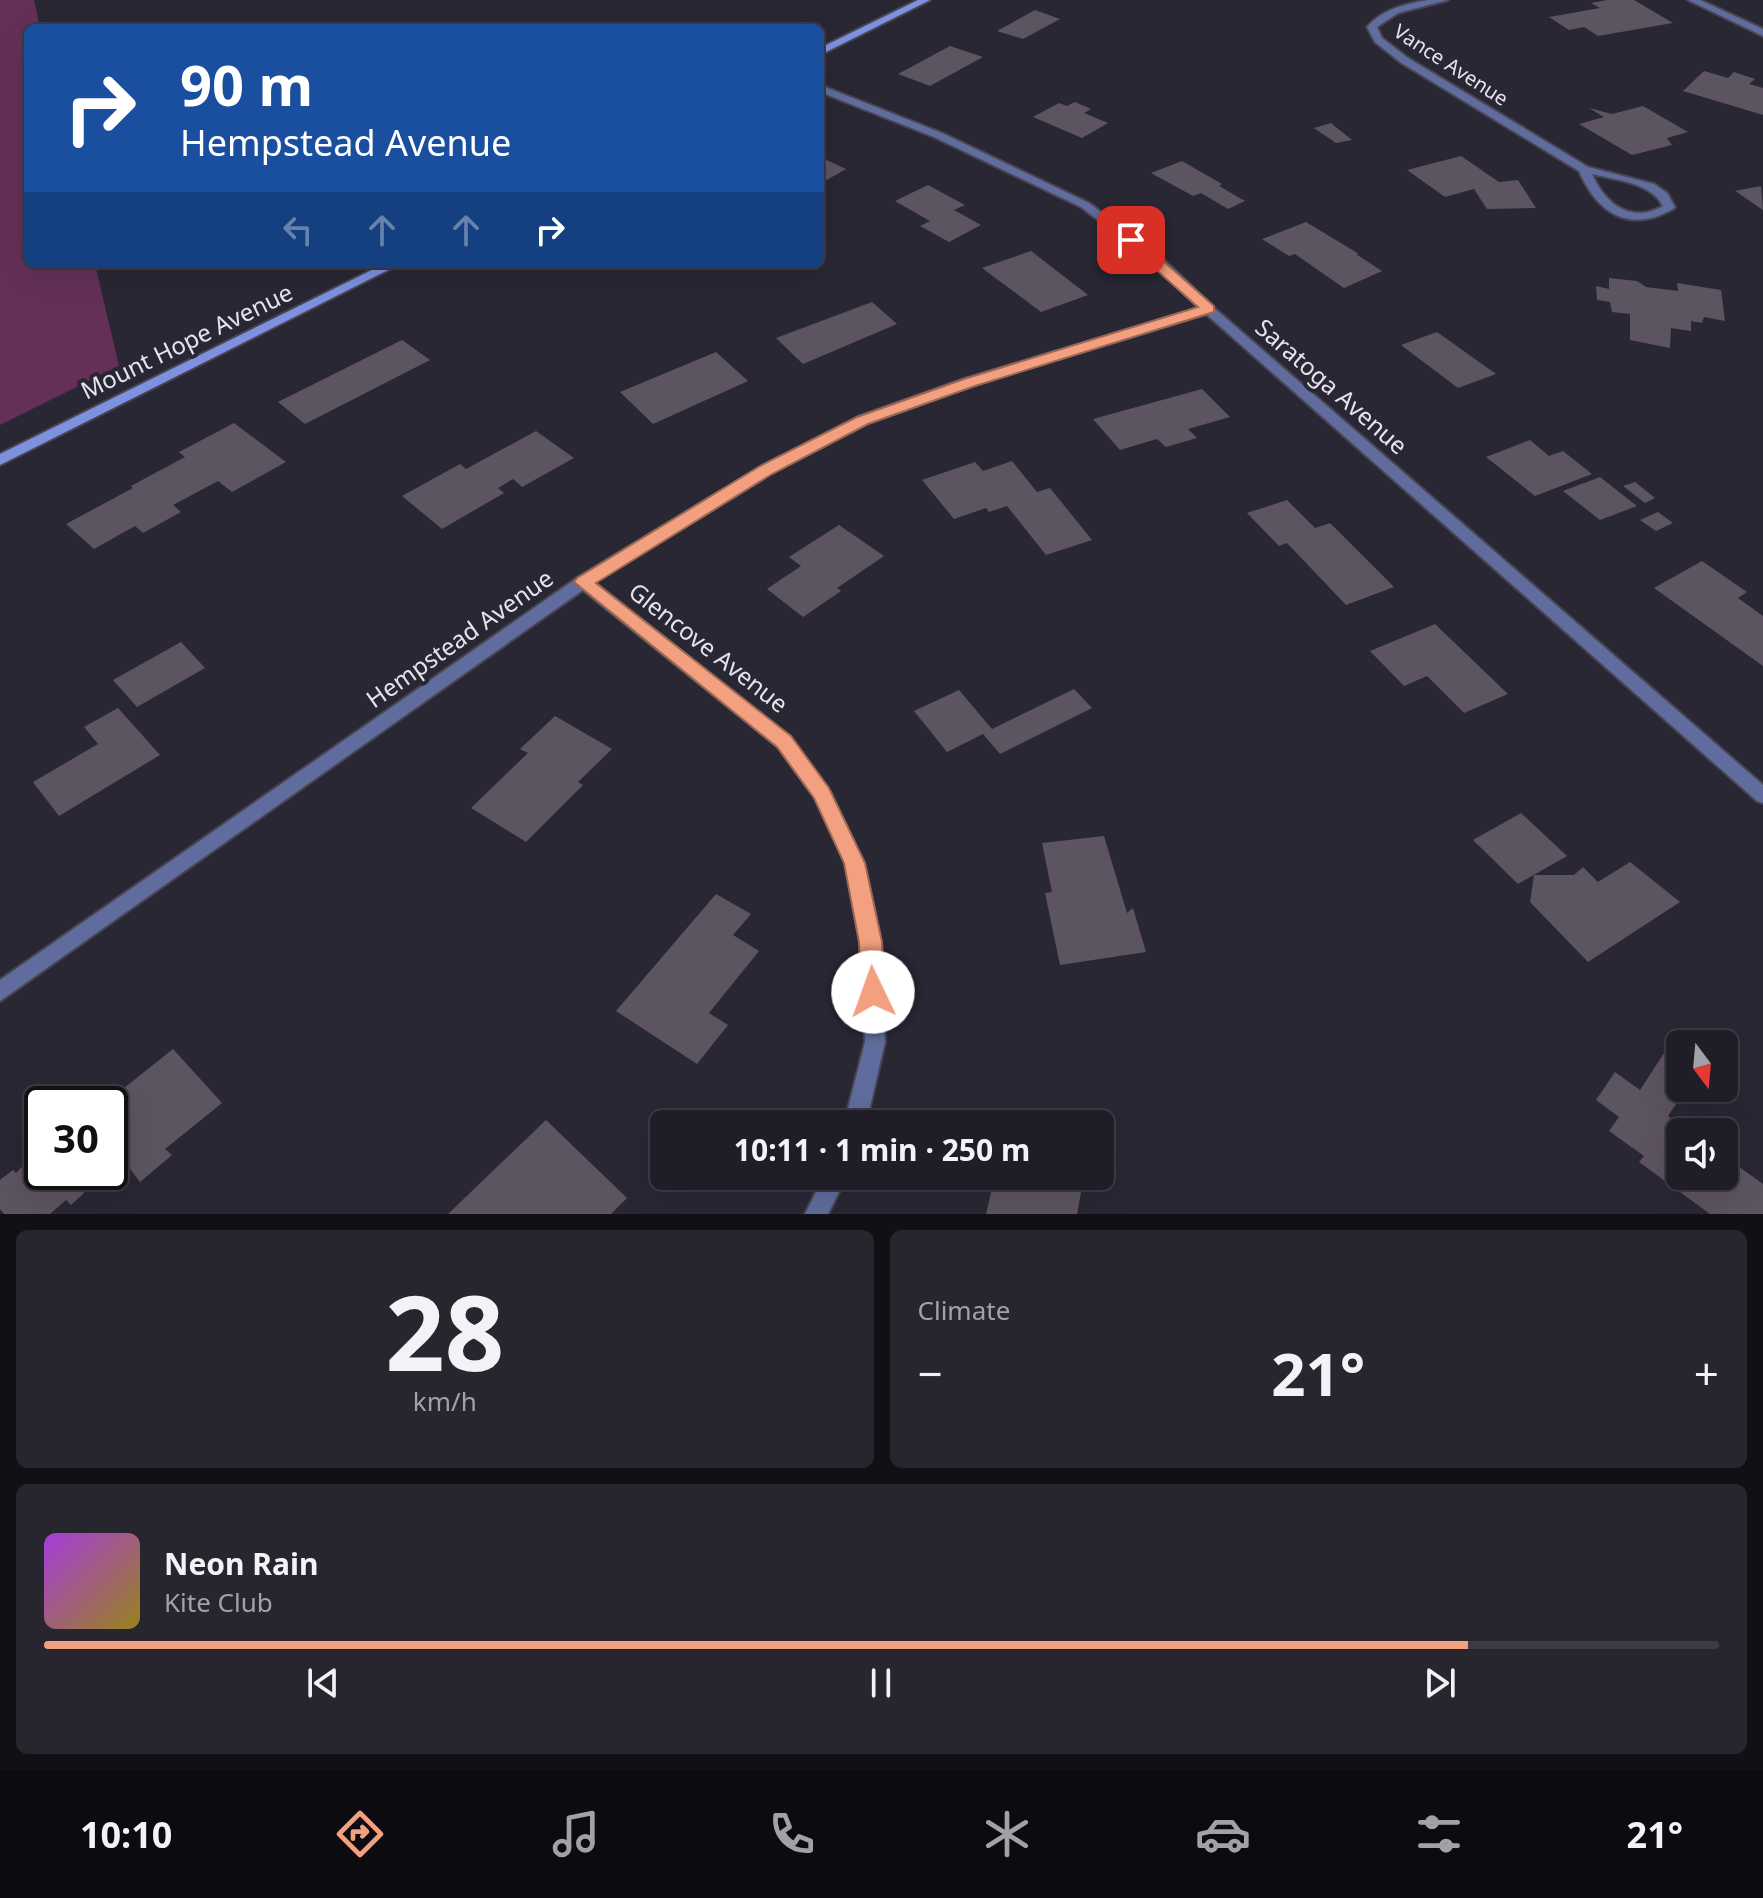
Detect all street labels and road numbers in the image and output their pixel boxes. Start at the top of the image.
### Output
street label: Vance Avenue [1389,17,1514,112]
street label: Mount Hope Avenue [75,275,298,406]
street label: Saratoga Avenue [1249,311,1415,461]
street label: Hempstead Avenue [359,561,559,715]
street label: Glencove Avenue [622,574,795,719]

